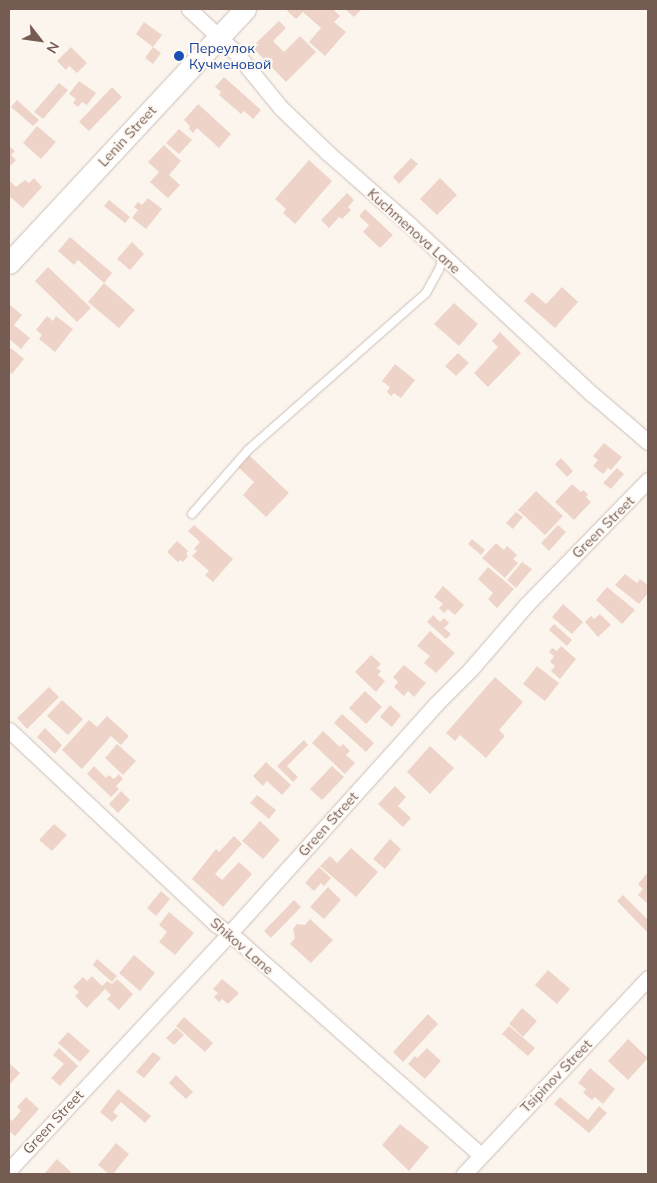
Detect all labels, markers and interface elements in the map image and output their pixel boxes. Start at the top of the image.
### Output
north arrow [15,15,65,65]
text: N [43,38,63,57]
place label: Переулок Кучменовой [189,40,271,72]
marker: Переулок Кучменовой [173,50,185,62]
street label: Lenin Street [95,102,159,170]
street label: Kuchmenova Lane [364,185,464,277]
street label: Green Street [568,492,638,562]
street label: Green Street [295,788,361,860]
street label: Shikov Lane [207,914,277,978]
street label: Tsipinov Street [517,1036,595,1116]
street label: Green Street [19,1087,87,1157]

